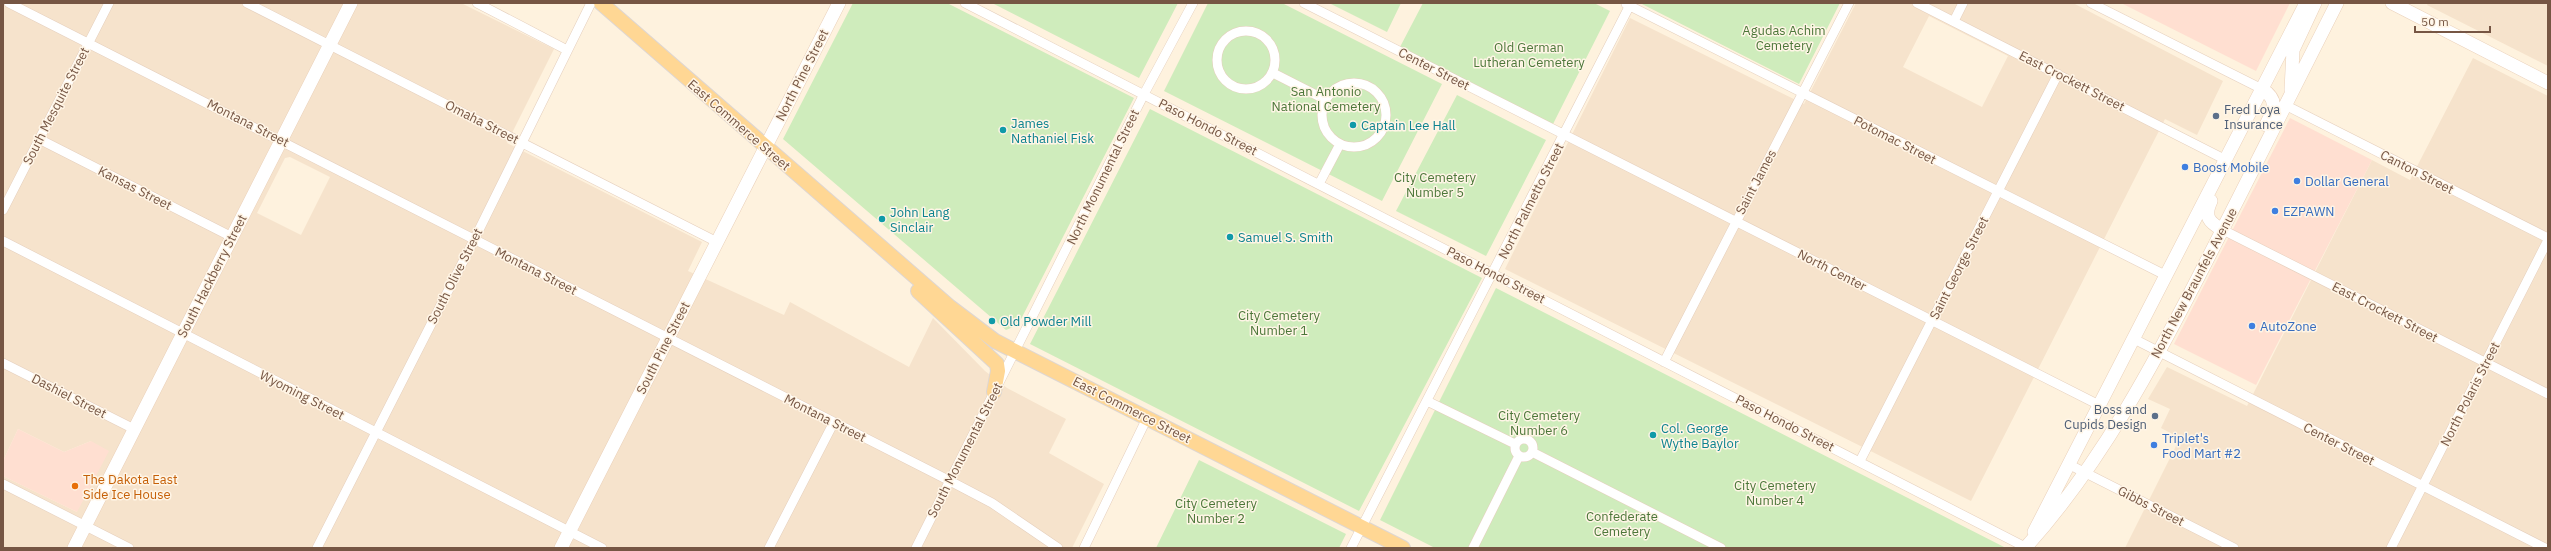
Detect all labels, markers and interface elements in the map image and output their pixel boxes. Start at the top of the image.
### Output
scale bar [2415,8,2490,34]
text: 50 m [2421,14,2449,29]
park label: Agudas Achim Cemetery [1742,22,1826,54]
street label: North Pine Street [772,26,832,124]
park label: Old German Lutheran Cemetery [1473,39,1585,71]
street label: South Mesquite Street [19,44,93,168]
street label: Center Street [1396,44,1472,94]
street label: East Crockett Street [2016,47,2128,115]
street label: East Commerce Street [684,76,794,174]
park label: San Antonio National Cemetery [1272,83,1381,115]
street label: Montana Street [204,95,292,151]
street label: Paso Hondo Street [1156,95,1260,159]
street label: Omaha Street [442,96,522,148]
place label: Fred Loya Insurance [2224,101,2283,133]
street label: North Monumental Street [1063,107,1143,247]
marker: Fred Loya Insurance [2211,111,2221,121]
street label: Potomac Street [1851,112,1939,168]
place label: James Nathaniel Fisk [1011,115,1094,147]
place label: Captain Lee Hall [1361,117,1456,134]
marker: Captain Lee Hall [1348,120,1358,130]
marker: James Nathaniel Fisk [998,125,1008,135]
street label: North Palmetto Street [1494,140,1568,262]
street label: Canton Street [2377,146,2457,198]
street label: Saint James [1732,147,1780,217]
place label: Boost Mobile [2193,159,2269,176]
street label: Kansas Street [95,162,175,214]
marker: Boost Mobile [2180,162,2190,172]
park label: City Cemetery Number 5 [1394,169,1477,201]
place label: Dollar General [2305,173,2389,190]
marker: Dollar General [2292,176,2302,186]
place label: EZPAWN [2283,203,2334,220]
place label: John Lang Sinclair [890,204,950,236]
street label: North New Braunfels Avenue [2147,205,2241,361]
marker: EZPAWN [2270,206,2280,216]
street label: South Hackberry Street [173,211,251,341]
marker: John Lang Sinclair [877,214,887,224]
street label: Saint George Street [1926,214,1992,322]
street label: South Olive Street [424,225,486,327]
place label: Samuel S. Smith [1238,229,1333,246]
marker: Samuel S. Smith [1225,232,1235,242]
street label: Montana Street [492,243,580,299]
street label: Paso Hondo Street [1444,243,1548,307]
street label: North Center [1795,245,1870,295]
street label: East Crockett Street [2329,278,2441,346]
street label: South Pine Street [632,299,694,397]
park label: City Cemetery Number 1 [1238,307,1321,339]
place label: Old Powder Mill [1000,313,1092,330]
marker: Old Powder Mill [987,316,997,326]
place label: AutoZone [2260,318,2317,335]
marker: AutoZone [2247,321,2257,331]
street label: North Polaris Street [2436,339,2504,449]
street label: Wyoming Street [257,366,347,424]
street label: Dashiel Street [29,370,109,422]
street label: East Commerce Street [1070,373,1194,447]
street label: South Monumental Street [923,380,1007,520]
street label: Montana Street [781,390,869,446]
street label: Paso Hondo Street [1733,391,1837,455]
place label: Boss and Cupids Design [2064,401,2147,433]
park label: City Cemetery Number 6 [1498,407,1581,439]
marker: Boss and Cupids Design [2150,411,2160,421]
street label: Center Street [2301,419,2377,469]
place label: Col. George Wythe Baylor [1661,420,1739,452]
marker: Col. George Wythe Baylor [1648,430,1658,440]
place label: Triplet's Food Mart #2 [2162,430,2241,462]
marker: Triplet's Food Mart #2 [2149,440,2159,450]
place label: The Dakota East Side Ice House [83,471,178,503]
park label: City Cemetery Number 4 [1734,477,1817,509]
marker: The Dakota East Side Ice House [70,481,80,491]
street label: Gibbs Street [2115,482,2187,530]
park label: City Cemetery Number 2 [1175,495,1258,527]
park label: Confederate Cemetery [1586,508,1658,540]

